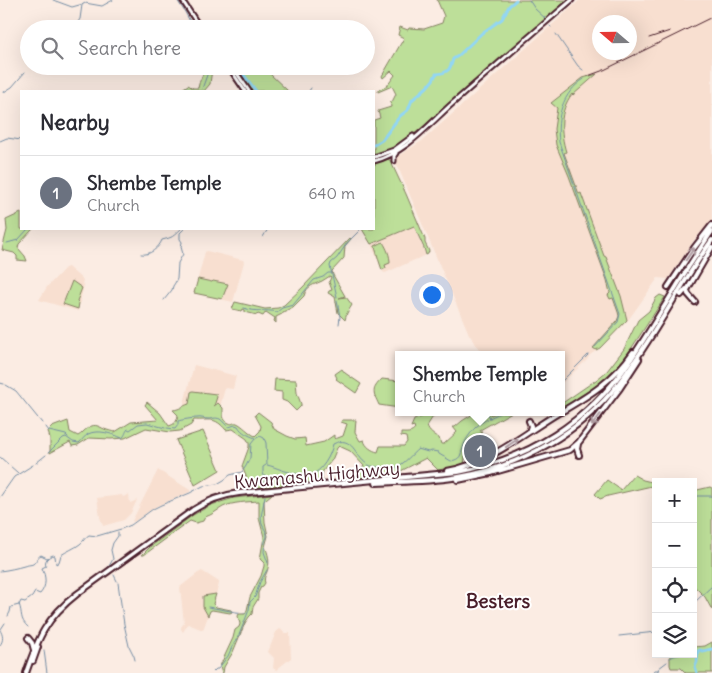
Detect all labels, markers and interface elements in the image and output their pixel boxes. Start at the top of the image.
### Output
north arrow [592,15,637,60]
search box [20,20,375,75]
icon: search [38,34,66,62]
text: Search here [78,36,181,60]
text: Nearby [40,109,110,136]
text: Shembe Temple [87,171,222,195]
text: 1 [53,183,59,203]
text: 640 m [308,183,355,203]
text: Church [87,195,140,215]
one-way arrow [684,247,695,261]
your location [419,282,445,308]
popup [395,351,565,416]
text: Shembe Temple [413,362,547,386]
text: Church [413,386,466,406]
one-way arrow [590,413,601,426]
pin: 1 [464,432,496,470]
one-way arrow [505,438,519,448]
street label: Kwamashu Highway [233,456,401,494]
map controls [652,478,697,658]
button: + [652,478,697,523]
button: − [652,523,697,568]
button: locate [652,568,697,613]
district label: Besters [466,589,530,613]
button: layers [652,613,697,658]

